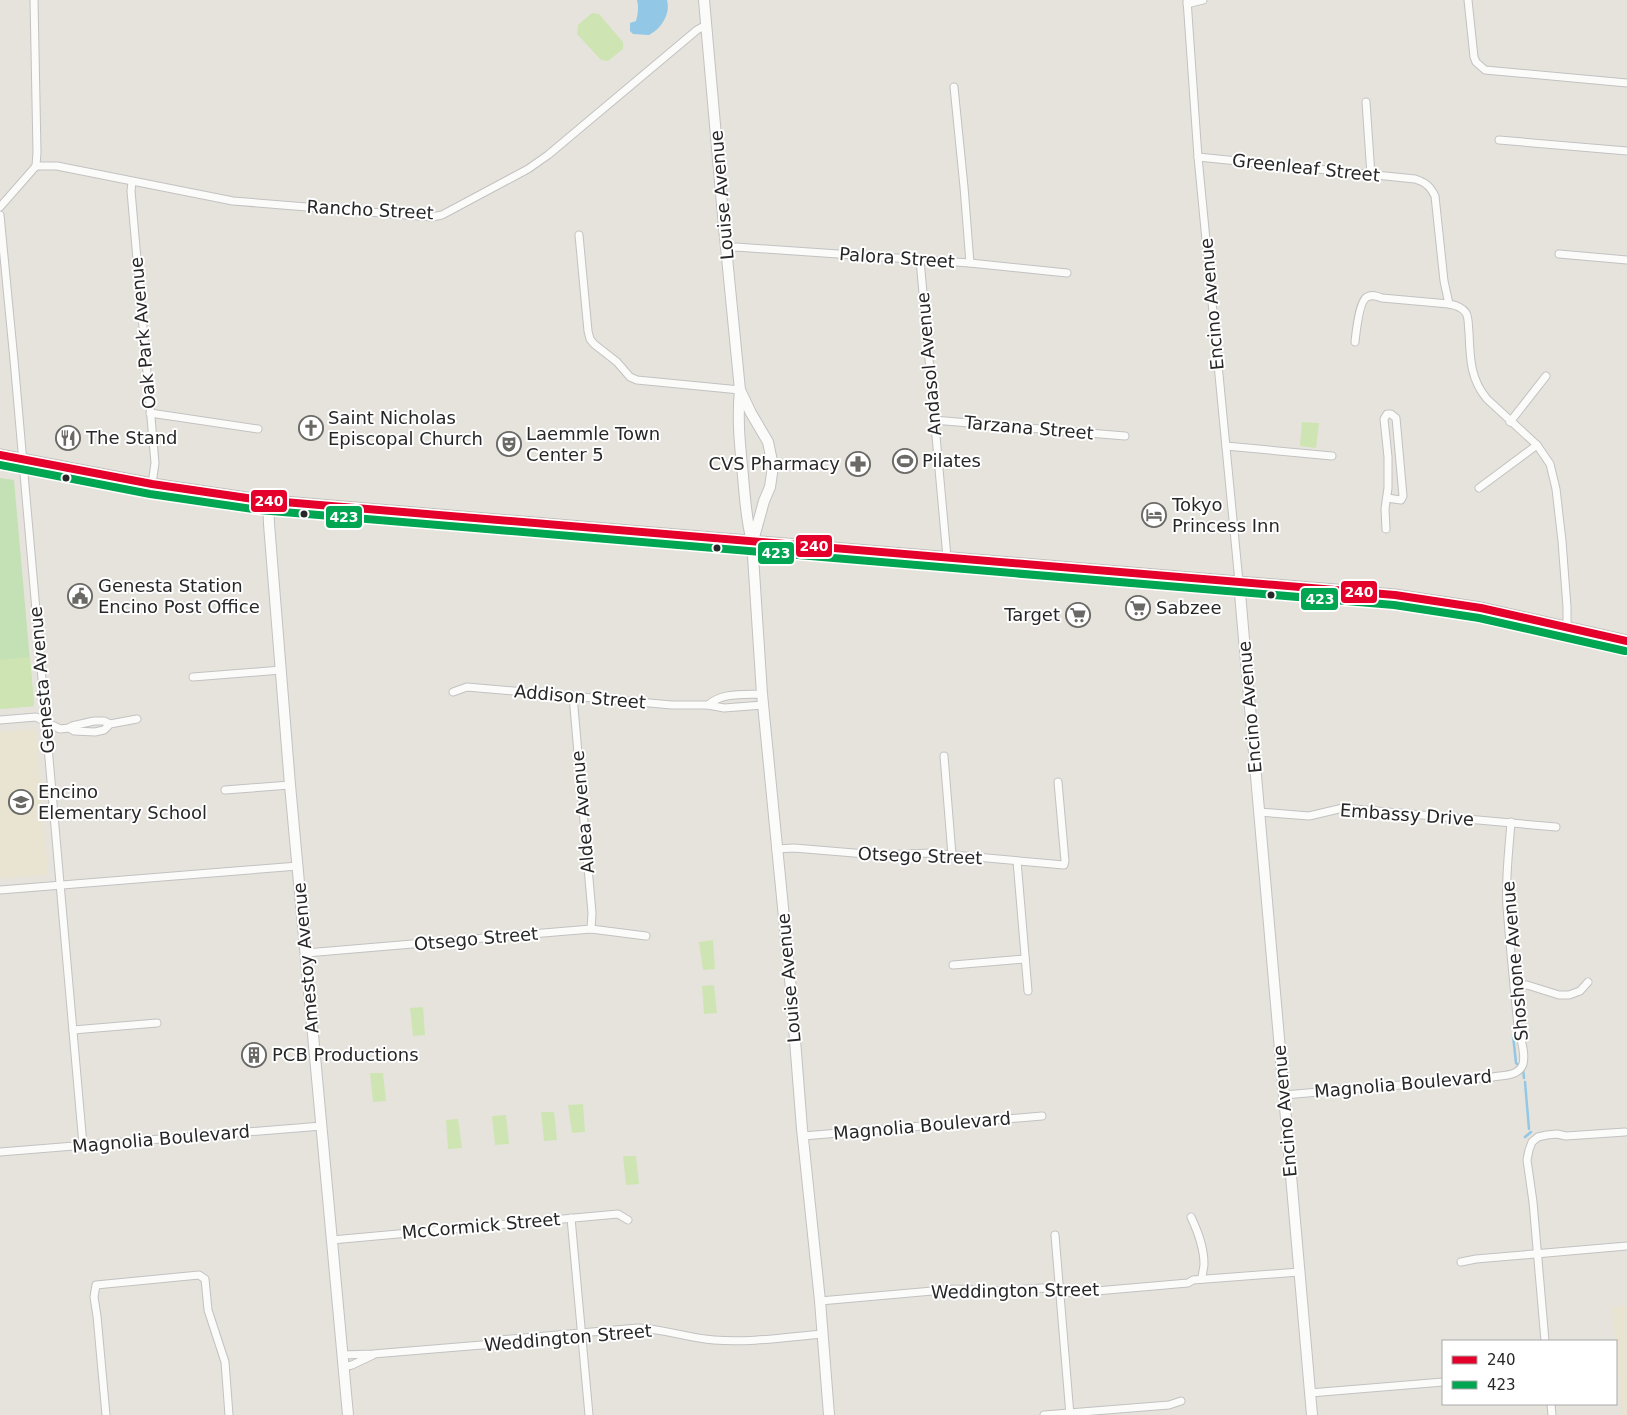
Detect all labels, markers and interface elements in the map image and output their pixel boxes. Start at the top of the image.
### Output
street label: Louise Avenue [705,129,738,261]
street label: Greenleaf Street [1231,149,1381,186]
street label: Rancho Street [306,196,434,223]
street label: Encino Avenue [1195,237,1228,371]
street label: Palora Street [838,243,956,272]
street label: Oak Park Avenue [125,256,160,410]
street label: Andasol Avenue [912,291,945,437]
place label: Saint Nicholas Episcopal Church [328,407,483,449]
street label: Tarzana Street [962,411,1095,444]
church icon: Saint Nicholas Episcopal Church [298,415,324,441]
place label: Laemmle Town Center 5 [526,423,660,465]
restaurant icon: The Stand [55,425,81,451]
place label: The Stand [85,427,178,448]
theatre icon: Laemmle Town Center 5 [496,431,522,457]
sports icon: Pilates [892,448,918,474]
place label: Pilates [922,450,981,471]
pharmacy icon: CVS Pharmacy [845,451,871,477]
place label: CVS Pharmacy [708,453,840,474]
unlabelled marker [61,473,71,483]
line badge: 240 [250,489,288,513]
text: 240 [254,493,284,509]
place label: Tokyo Princess Inn [1171,494,1280,536]
hotel icon: Tokyo Princess Inn [1141,502,1167,528]
line badge: 423 [325,505,363,529]
unlabelled marker [299,509,309,519]
text: 423 [329,509,359,525]
line badge: 240 [795,534,833,558]
text: 240 [799,538,829,554]
line badge: 423 [757,541,795,565]
unlabelled marker [712,543,722,553]
text: 423 [761,545,791,561]
place label: Genesta Station Encino Post Office [98,575,260,617]
line badge: 240 [1340,580,1378,604]
public building icon: Genesta Station Encino Post Office [67,583,93,609]
text: 240 [1344,584,1374,600]
line badge: 423 [1300,587,1339,611]
unlabelled marker [1266,590,1276,600]
text: 423 [1305,591,1335,607]
supermarket icon: Sabzee [1125,595,1151,621]
place label: Sabzee [1156,597,1221,618]
supermarket icon: Target [1065,602,1091,628]
place label: Target [1003,604,1060,625]
street label: Genesta Avenue [25,606,58,754]
street label: Encino Avenue [1233,640,1266,774]
street label: Addison Street [513,680,647,713]
street label: Aldea Avenue [567,750,598,874]
place label: Encino Elementary School [38,781,207,823]
school or university icon: Encino Elementary School [8,789,34,815]
street label: Embassy Drive [1339,799,1475,830]
street label: Otsego Street [857,843,983,868]
street label: Shoshone Avenue [1497,880,1532,1042]
street label: Amestoy Avenue [288,882,323,1034]
street label: Louise Avenue [772,912,805,1044]
street label: Otsego Street [413,923,539,954]
building icon: PCB Productions [241,1042,267,1068]
place label: PCB Productions [272,1044,419,1065]
street label: Encino Avenue [1268,1044,1301,1178]
street label: Magnolia Boulevard [1313,1065,1493,1102]
street label: Magnolia Boulevard [832,1107,1012,1144]
street label: Magnolia Boulevard [71,1120,251,1157]
street label: McCormick Street [401,1208,561,1243]
street label: Weddington Street [931,1279,1099,1302]
street label: Weddington Street [483,1320,653,1355]
legend [1442,1340,1617,1405]
text: 240 [1487,1351,1516,1369]
text: 423 [1487,1376,1516,1394]

